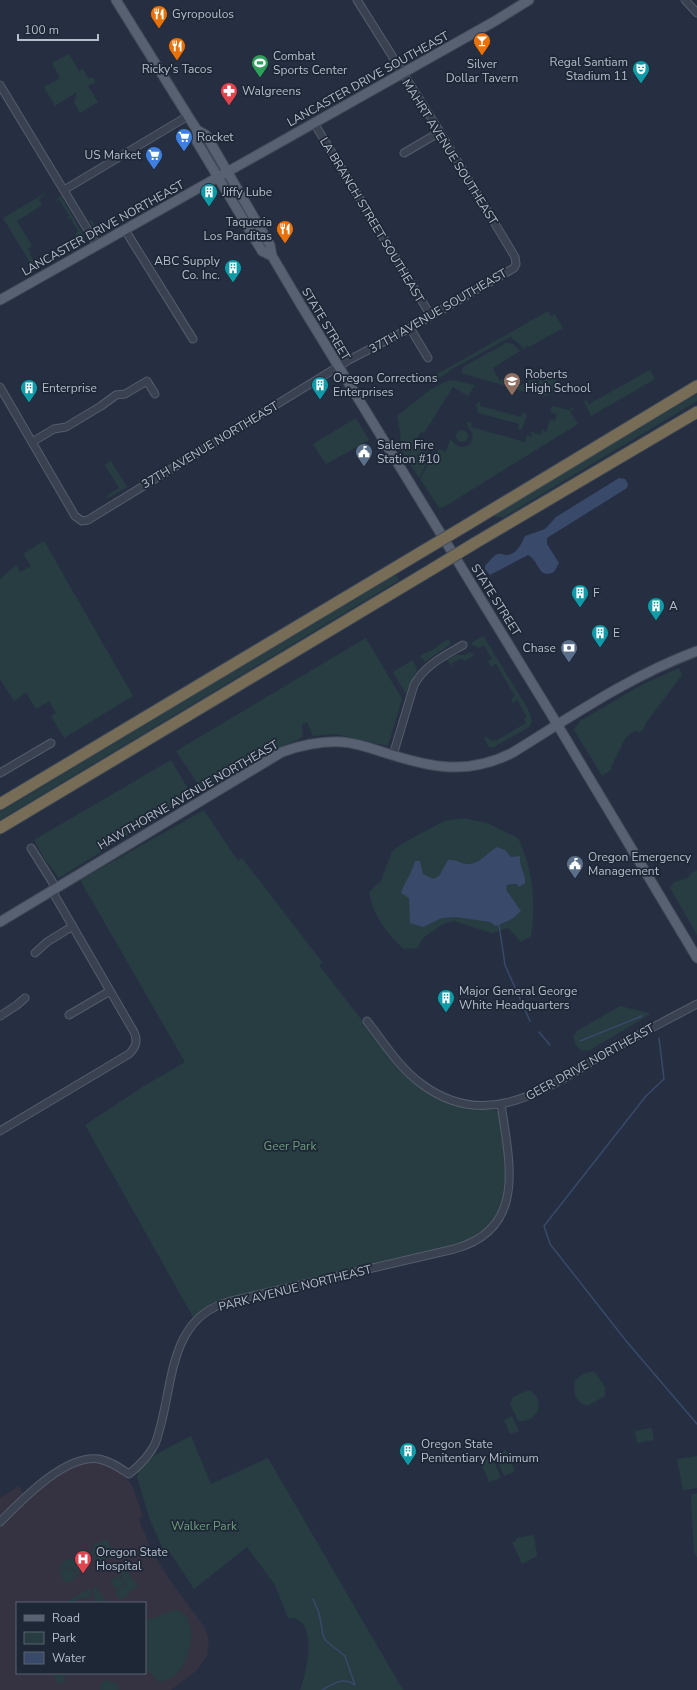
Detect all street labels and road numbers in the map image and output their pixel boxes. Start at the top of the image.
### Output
street label: LANCASTER DRIVE SOUTHEAST [284,27,453,130]
street label: MAHRT AVENUE SOUTHEAST [398,76,502,229]
street label: LA BRANCH STREET SOUTHEAST [316,134,428,306]
street label: LANCASTER DRIVE NORTHEAST [19,176,188,279]
street label: 37TH AVENUE SOUTHEAST [366,265,510,357]
street label: STATE STREET [298,285,354,364]
street label: 37TH AVENUE NORTHEAST [139,397,282,492]
street label: STATE STREET [467,561,525,640]
street label: HAWTHORNE AVENUE NORTHEAST [95,736,282,854]
street label: GEER DRIVE NORTHEAST [523,1020,658,1104]
street label: PARK AVENUE NORTHEAST [217,1261,374,1315]

